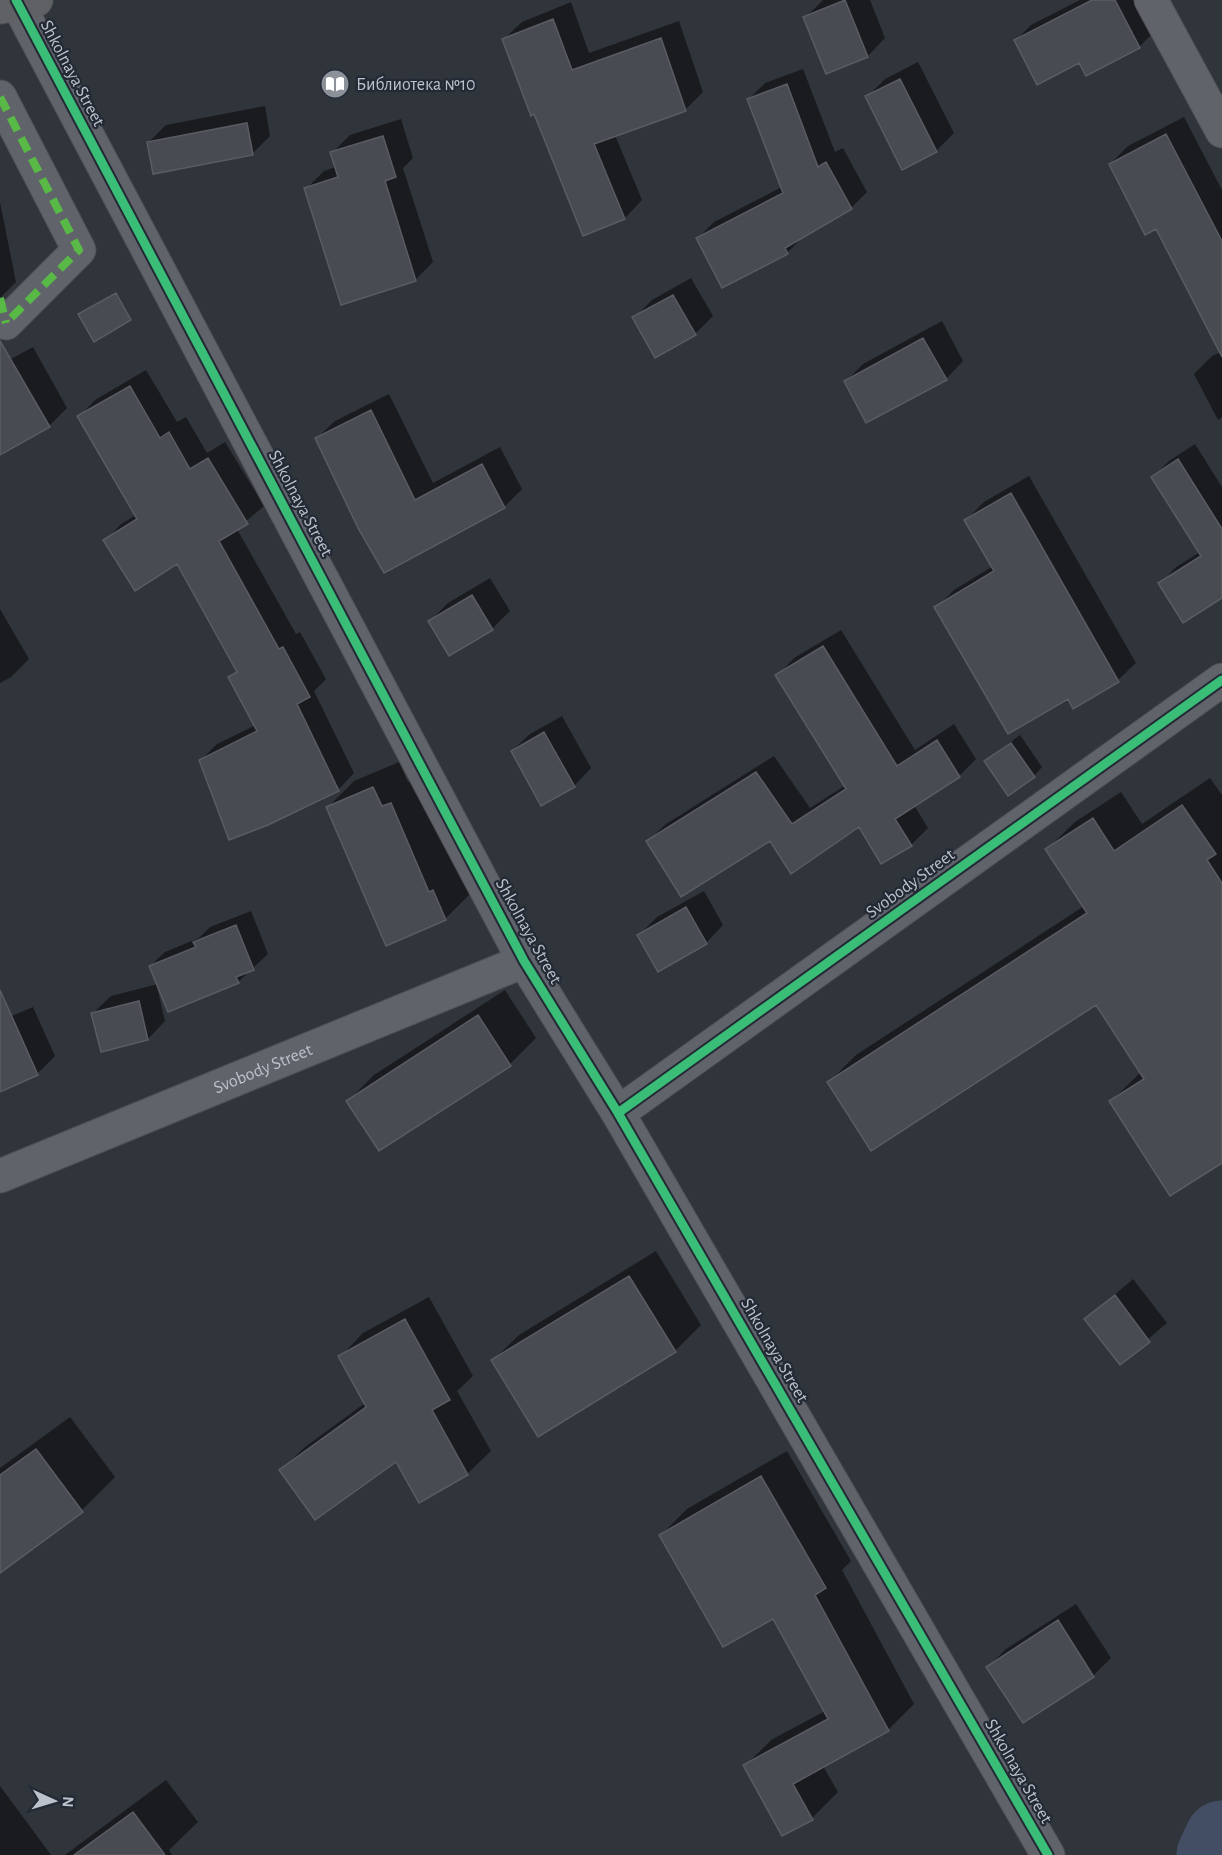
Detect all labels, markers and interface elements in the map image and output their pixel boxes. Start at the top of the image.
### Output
street label: Shkolnaya Street [37,17,108,130]
library icon: Библиотека №10 [319,68,351,100]
place label: Библиотека №10 [356,75,476,94]
street label: Shkolnaya Street [265,447,336,560]
street label: Svobody Street [863,846,958,922]
street label: Shkolnaya Street [492,876,565,987]
street label: Svobody Street [211,1041,315,1097]
street label: Shkolnaya Street [737,1295,811,1406]
street label: Shkolnaya Street [981,1716,1055,1827]
north arrow [24,1771,84,1831]
text: N [60,1796,76,1808]

